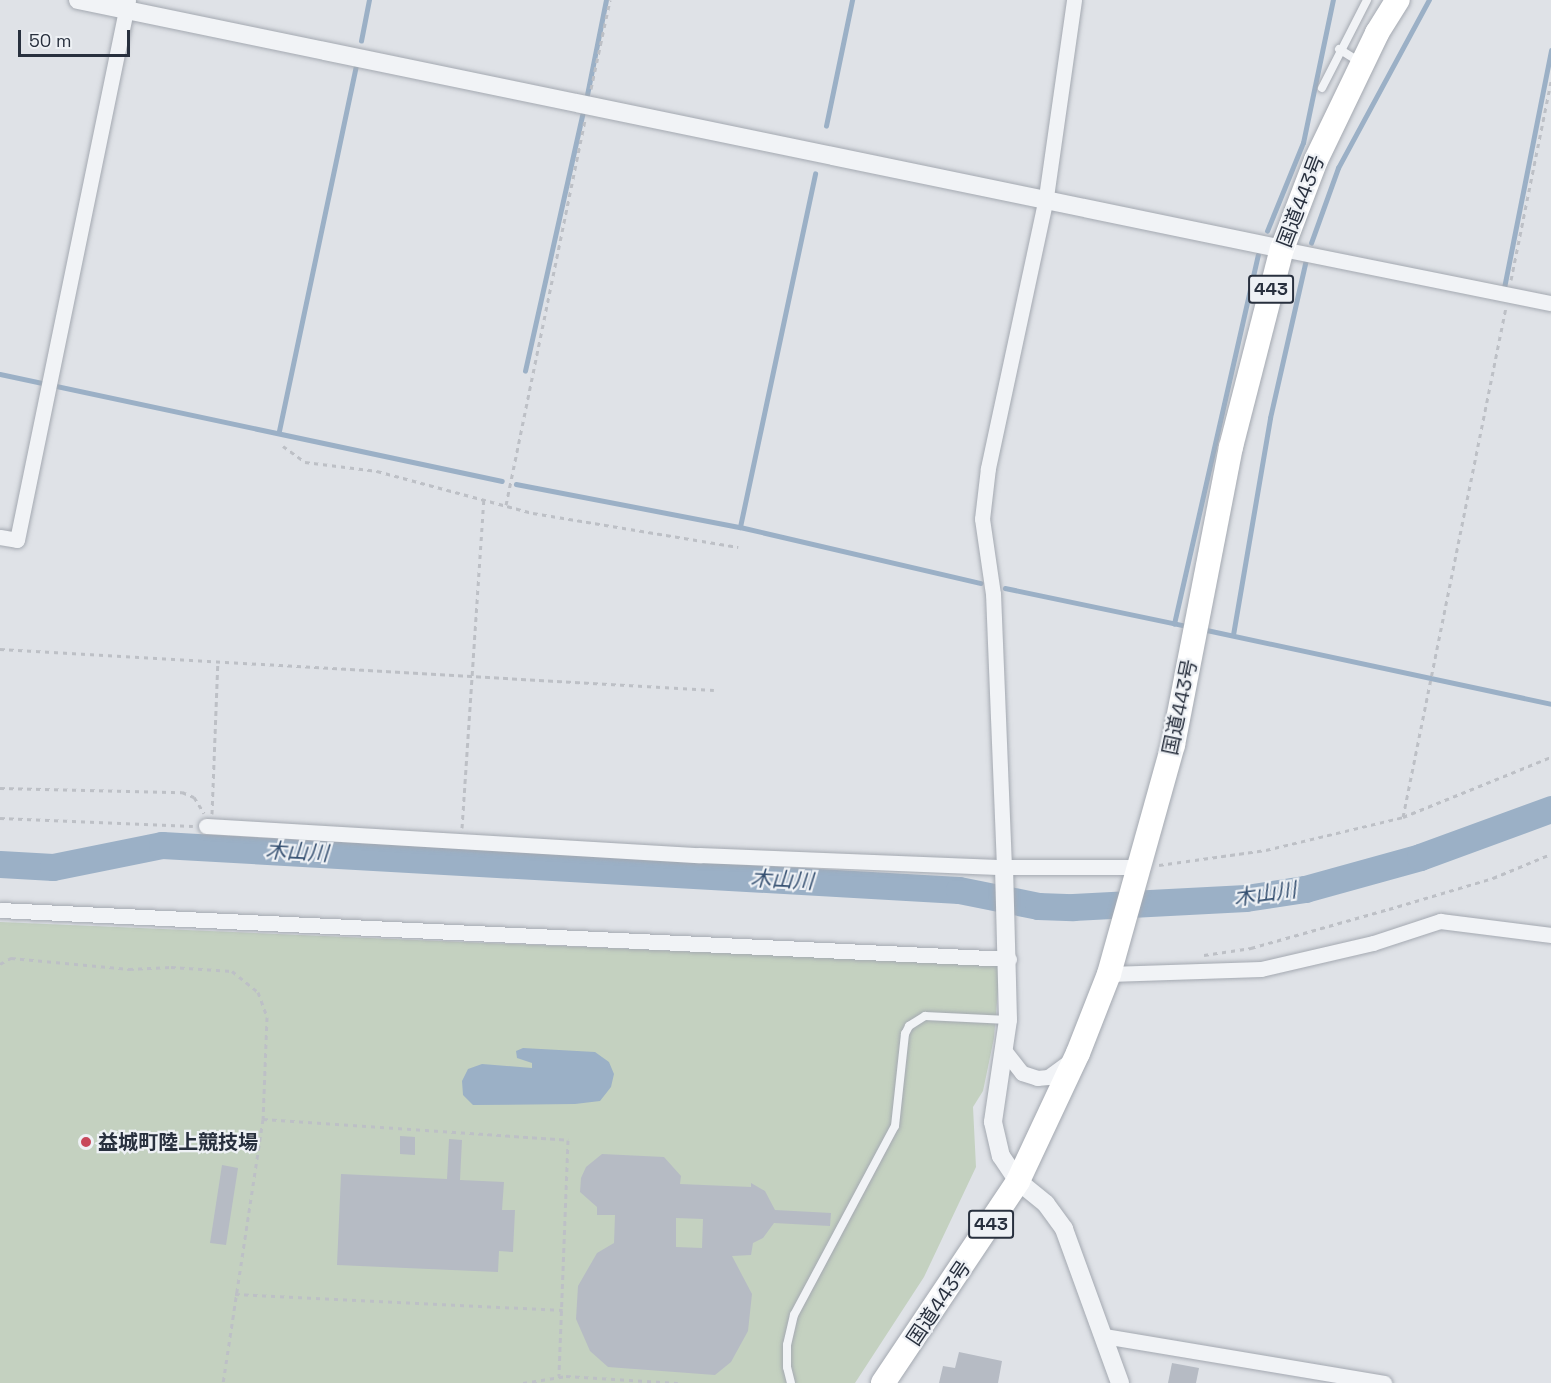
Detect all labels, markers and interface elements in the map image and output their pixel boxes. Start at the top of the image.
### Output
scale bar [21,18,134,56]
text: 50 m [29,29,71,52]
street label: 国道443号 [1272,151,1330,251]
road number: 443 [1247,274,1295,304]
street label: 国道443号 [1158,657,1202,757]
water label: 木山川 [265,838,329,866]
water label: 木山川 [750,866,814,894]
water label: 木山川 [1232,877,1298,911]
place label: 益城町陸上競技場 [98,1130,258,1154]
marker: 益城町陸上競技場 [79,1135,93,1149]
road number: 443 [967,1209,1015,1239]
street label: 国道443号 [902,1256,976,1350]

